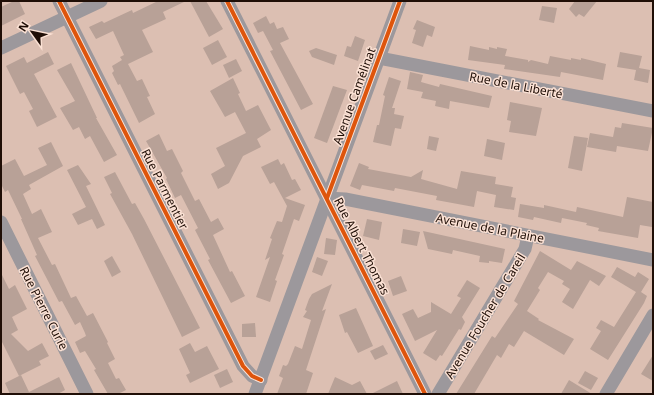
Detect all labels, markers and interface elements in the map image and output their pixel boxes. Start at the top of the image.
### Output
north arrow [12,12,52,52]
text: N [14,18,32,34]
street label: Avenue Camélinat [329,44,380,147]
street label: Rue de la Liberté [468,68,564,102]
street label: Rue Parmentier [137,146,193,232]
street label: Rue Albert Thomas [330,194,394,298]
street label: Avenue de la Plaine [434,209,546,247]
street label: Avenue Foucher de Careil [441,250,529,382]
street label: Rue Pierre Curie [16,263,72,353]

